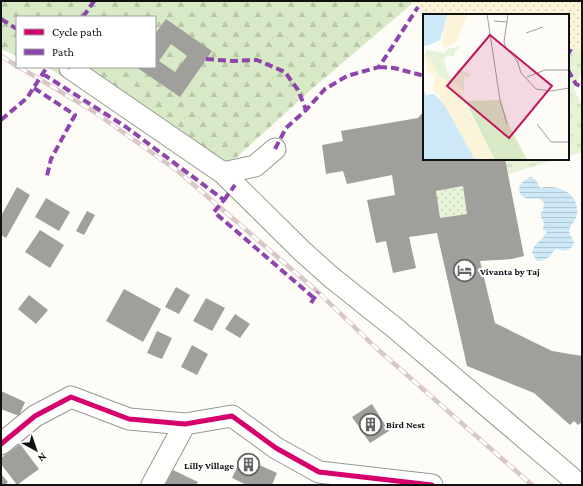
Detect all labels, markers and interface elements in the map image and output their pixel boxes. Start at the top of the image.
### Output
inset map [423,14,569,160]
legend [16,16,156,68]
text: Cycle path [52,25,103,39]
text: Path [52,45,74,59]
hotel icon: Vivanta by Taj [451,258,477,284]
place label: Vivanta by Taj [479,266,540,278]
building icon: Bird Nest [358,411,384,437]
place label: Bird Nest [386,419,425,430]
north arrow [16,430,56,470]
text: N [35,451,49,465]
building icon: Lilly Village [236,452,262,478]
place label: Lilly Village [184,460,234,471]

